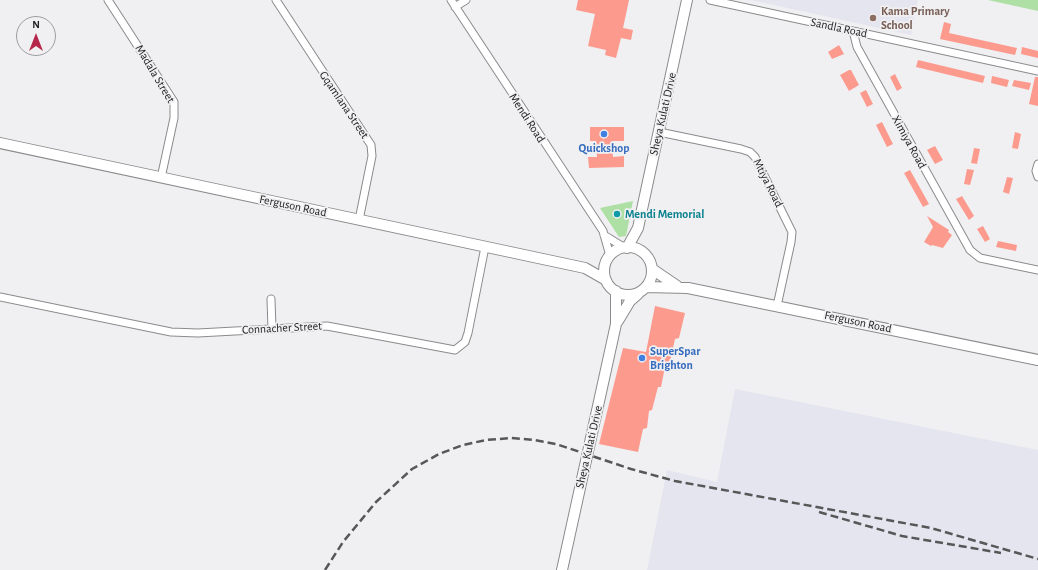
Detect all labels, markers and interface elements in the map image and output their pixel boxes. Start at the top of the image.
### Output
place label: Kama Primary School [881,4,950,32]
marker: Kama Primary School [868,13,878,23]
street label: Sandla Road [809,15,869,41]
north arrow [16,16,56,56]
text: N [32,19,40,30]
street label: Madala Street [132,42,178,106]
street label: Gqamlana Street [316,68,372,142]
street label: Sheya Kulati Drive [646,71,680,157]
street label: Mendi Road [506,91,548,145]
street label: Ximiya Road [888,113,930,171]
marker: Quickshop [599,129,609,139]
place label: Quickshop [579,141,629,155]
street label: Mtiya Road [750,156,786,210]
street label: Ferguson Road [258,192,328,220]
place label: Mendi Memorial [625,207,704,221]
marker: Mendi Memorial [612,209,622,219]
street label: Ferguson Road [823,308,893,336]
street label: Connacher Street [242,319,322,337]
place label: SuperSpar Brighton [650,344,700,372]
marker: SuperSpar Brighton [637,353,647,363]
street label: Sheya Kulati Drive [572,404,606,490]

